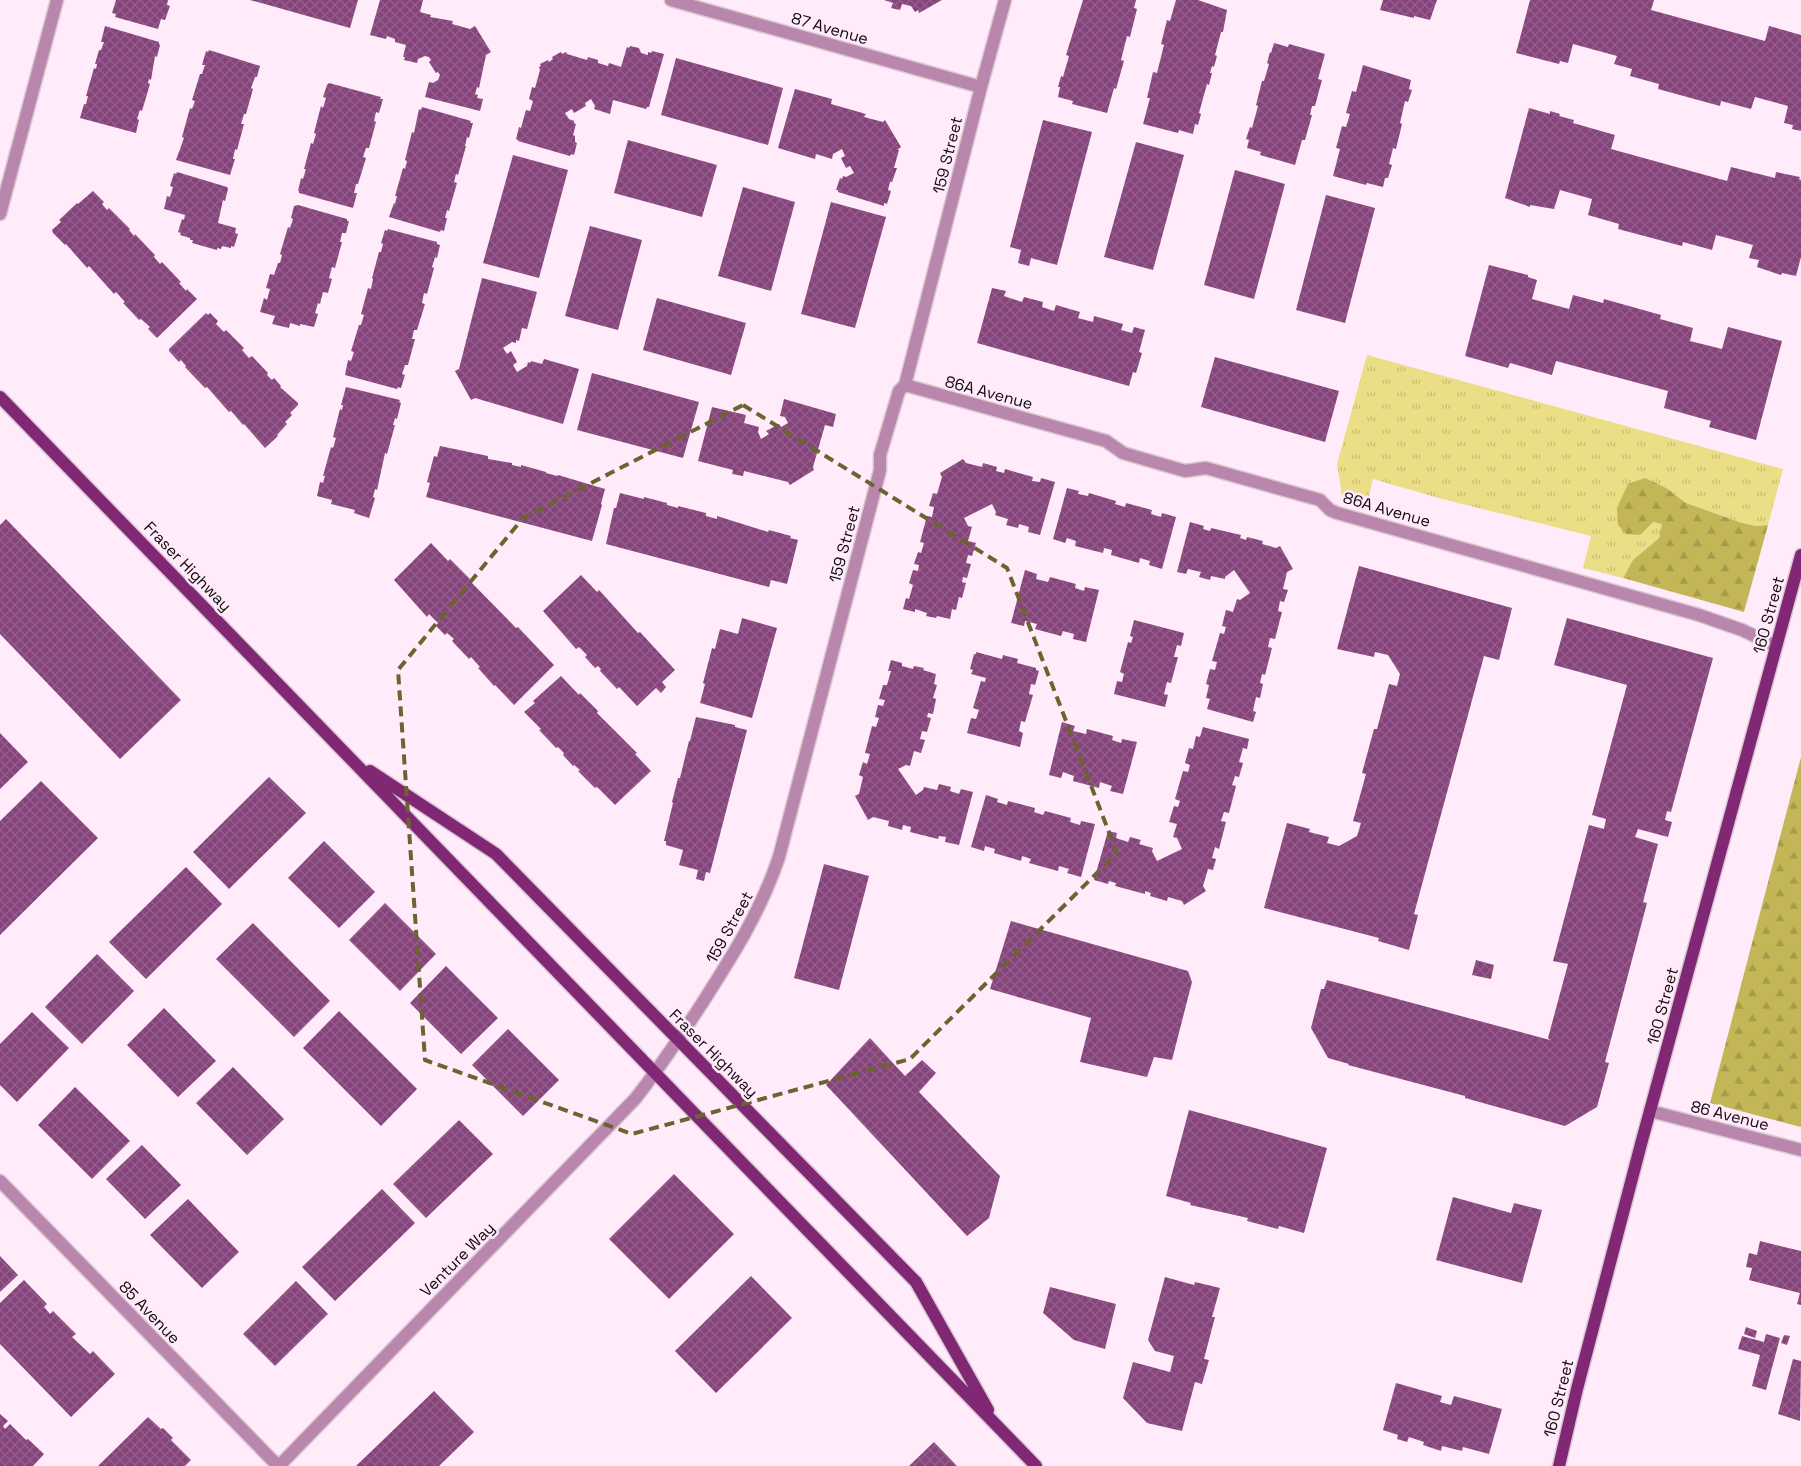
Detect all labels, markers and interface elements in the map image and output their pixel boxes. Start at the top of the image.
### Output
street label: 87 Avenue [789,7,871,49]
street label: 159 Street [928,114,967,196]
street label: 86A Avenue [943,371,1035,414]
street label: 86A Avenue [1341,487,1433,532]
street label: 159 Street [824,503,865,585]
street label: Fraser Highway [139,517,236,616]
street label: 160 Street [1748,574,1789,656]
street label: 159 Street [701,888,758,967]
street label: 160 Street [1642,965,1683,1047]
street label: Fraser Highway [665,1004,763,1102]
street label: 86 Avenue [1688,1096,1771,1135]
street label: Venture Way [416,1218,499,1301]
street label: 85 Avenue [114,1276,185,1348]
street label: 160 Street [1539,1357,1578,1439]

